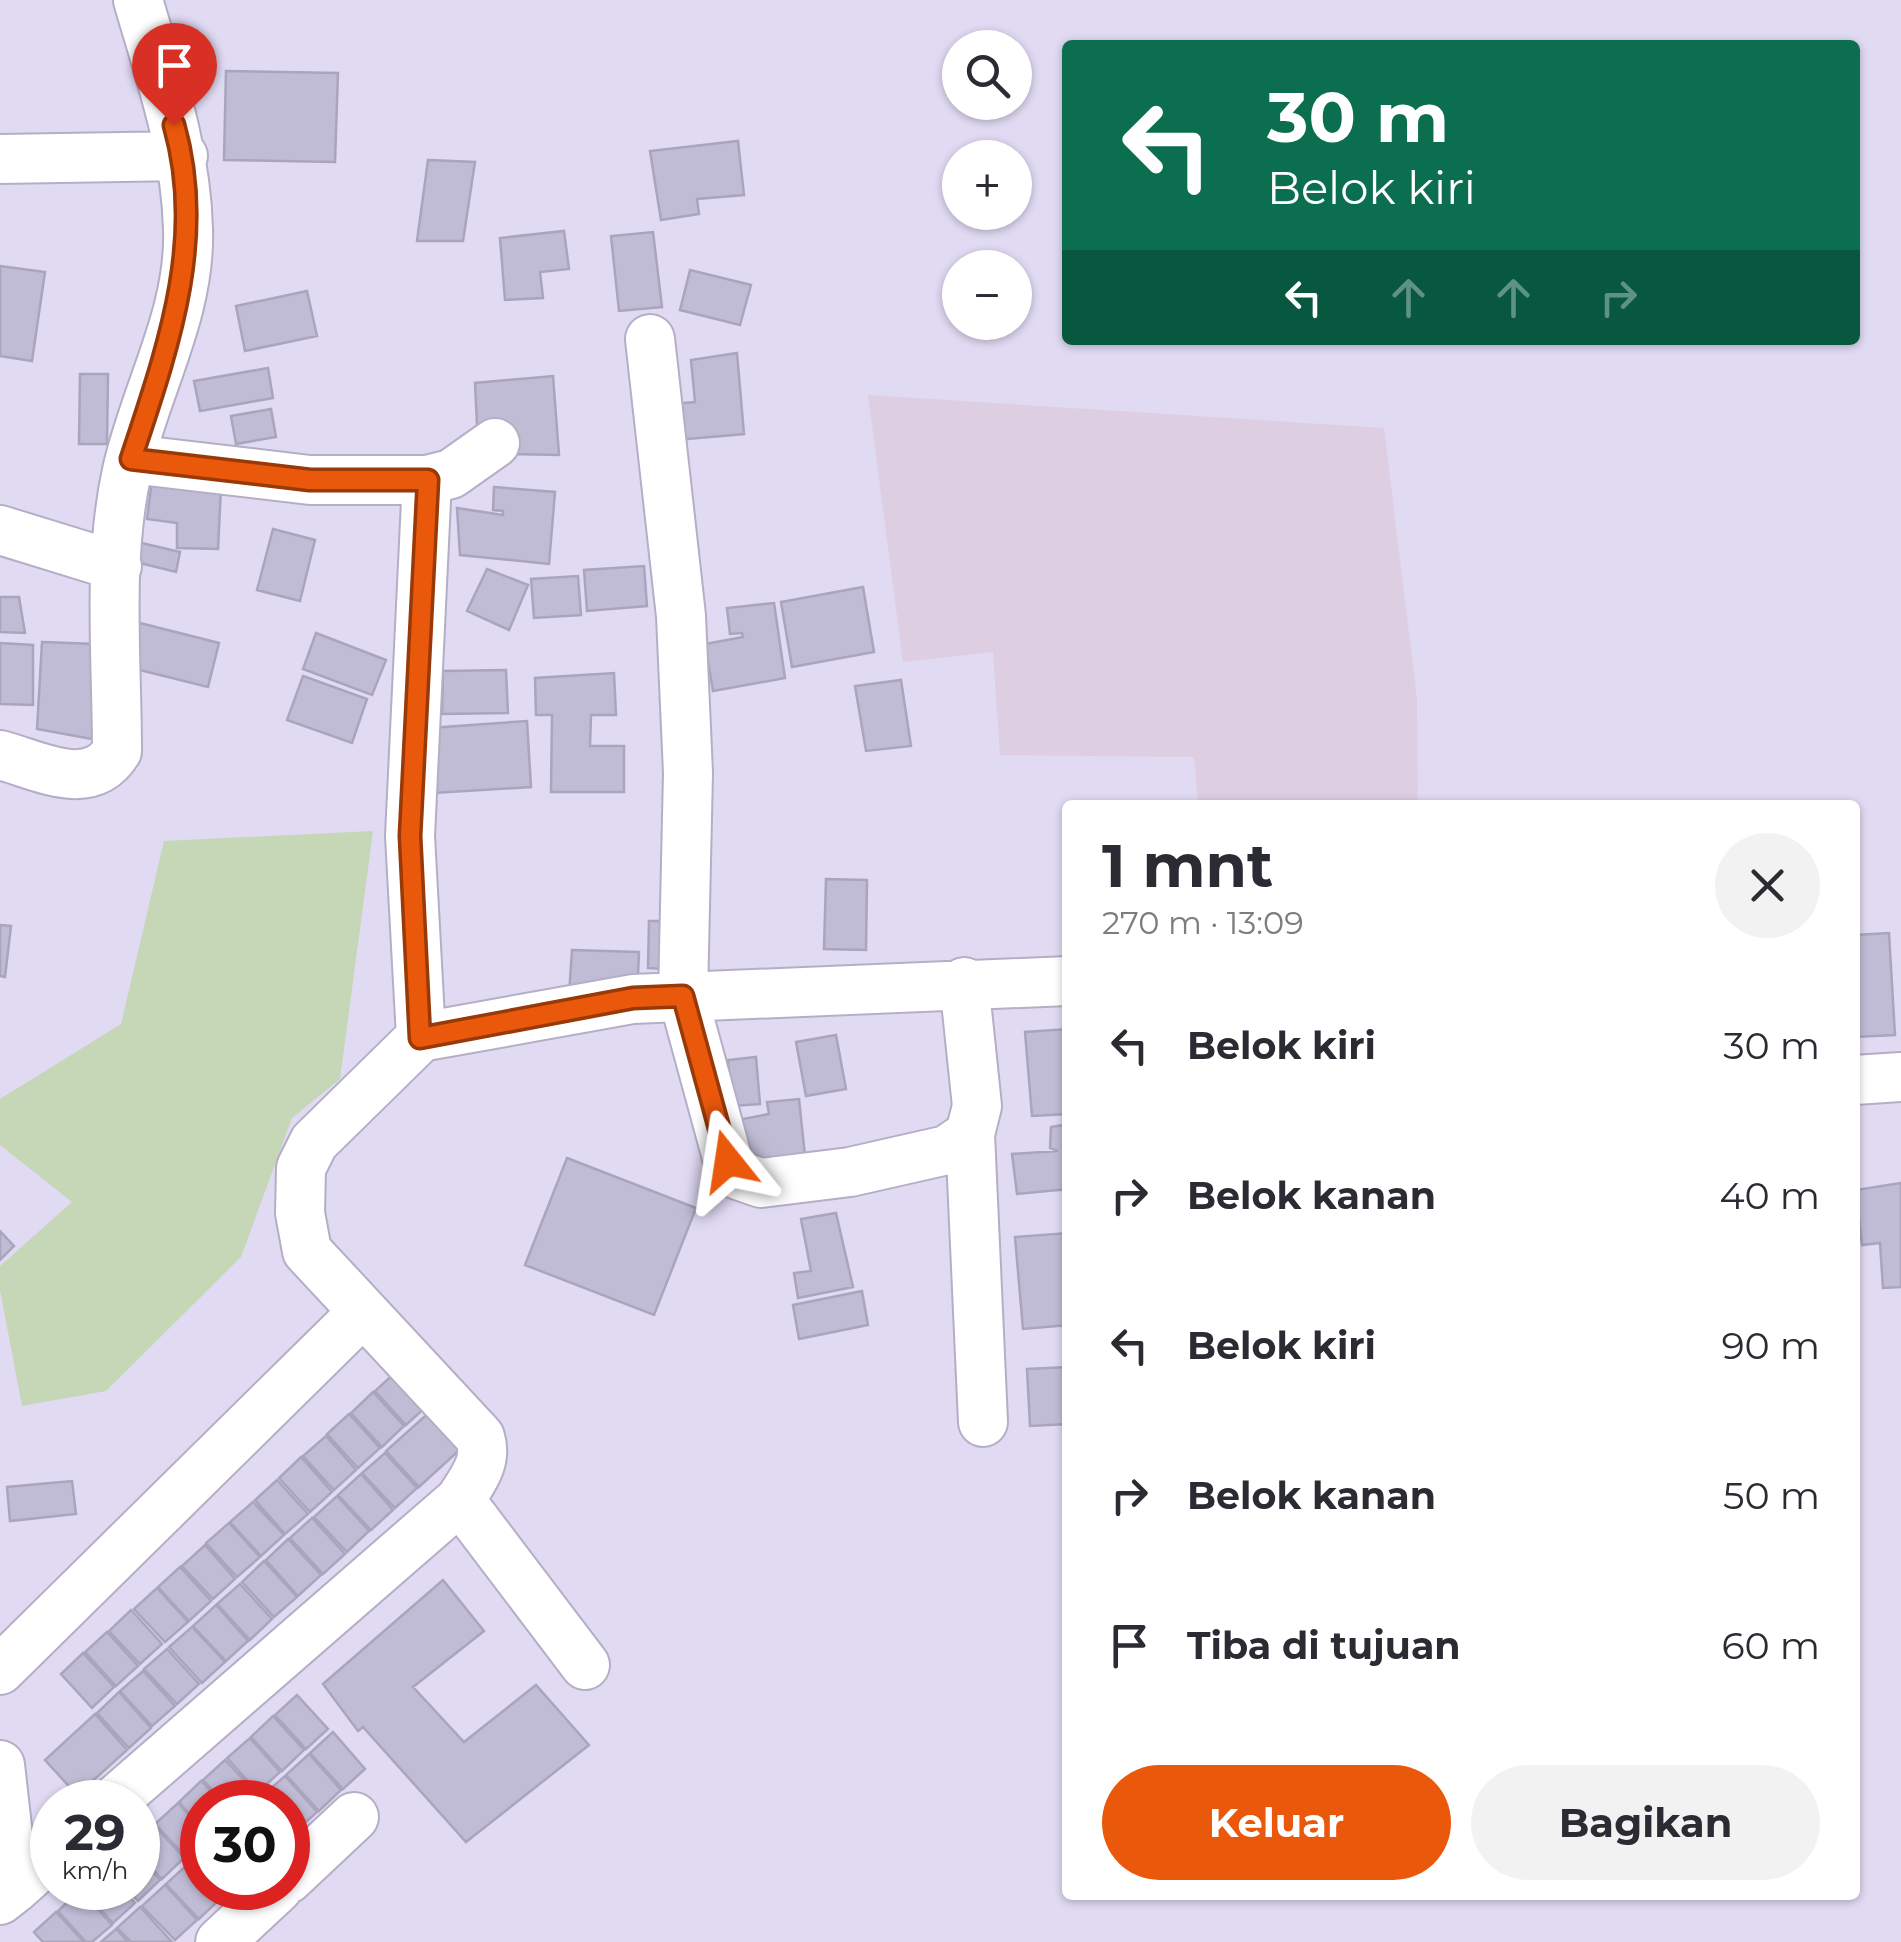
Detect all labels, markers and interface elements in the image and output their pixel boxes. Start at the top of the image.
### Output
pin [132,23,217,126]
map controls [942,30,1032,340]
button: search [942,30,1032,120]
icon: arrive [147,38,202,93]
text: 30 m [1267,74,1449,160]
icon: left [1102,80,1232,210]
button: + [942,140,1032,230]
text: Belok kiri [1267,160,1476,215]
button: − [942,250,1032,340]
icon: left [1276,270,1331,325]
icon: ahead [1381,270,1436,325]
icon: ahead [1486,270,1541,325]
icon: right [1591,270,1646,325]
text: 1 mnt [1102,829,1273,902]
button: close [1715,833,1820,938]
text: 270 m · 13:09 [1102,903,1304,942]
icon: left [1102,1018,1157,1073]
text: Belok kiri [1187,1022,1376,1069]
text: 30 m [1723,1022,1820,1069]
position arrow [676,1109,780,1213]
icon: right [1102,1168,1157,1223]
text: Belok kanan [1187,1172,1436,1219]
text: 40 m [1719,1172,1820,1219]
icon: left [1102,1318,1157,1373]
text: Belok kiri [1187,1322,1376,1369]
text: 90 m [1721,1322,1820,1369]
icon: right [1102,1468,1157,1523]
text: Belok kanan [1187,1472,1436,1519]
text: 50 m [1723,1472,1820,1519]
icon: arrive [1102,1618,1157,1673]
text: Tiba di tujuan [1187,1622,1461,1669]
text: 60 m [1721,1622,1820,1669]
button: Keluar [1102,1765,1451,1880]
button: Bagikan [1471,1765,1820,1880]
speed limit sign: 30 [180,1780,310,1910]
text: 29 [64,1802,126,1863]
text: km/h [62,1855,128,1885]

